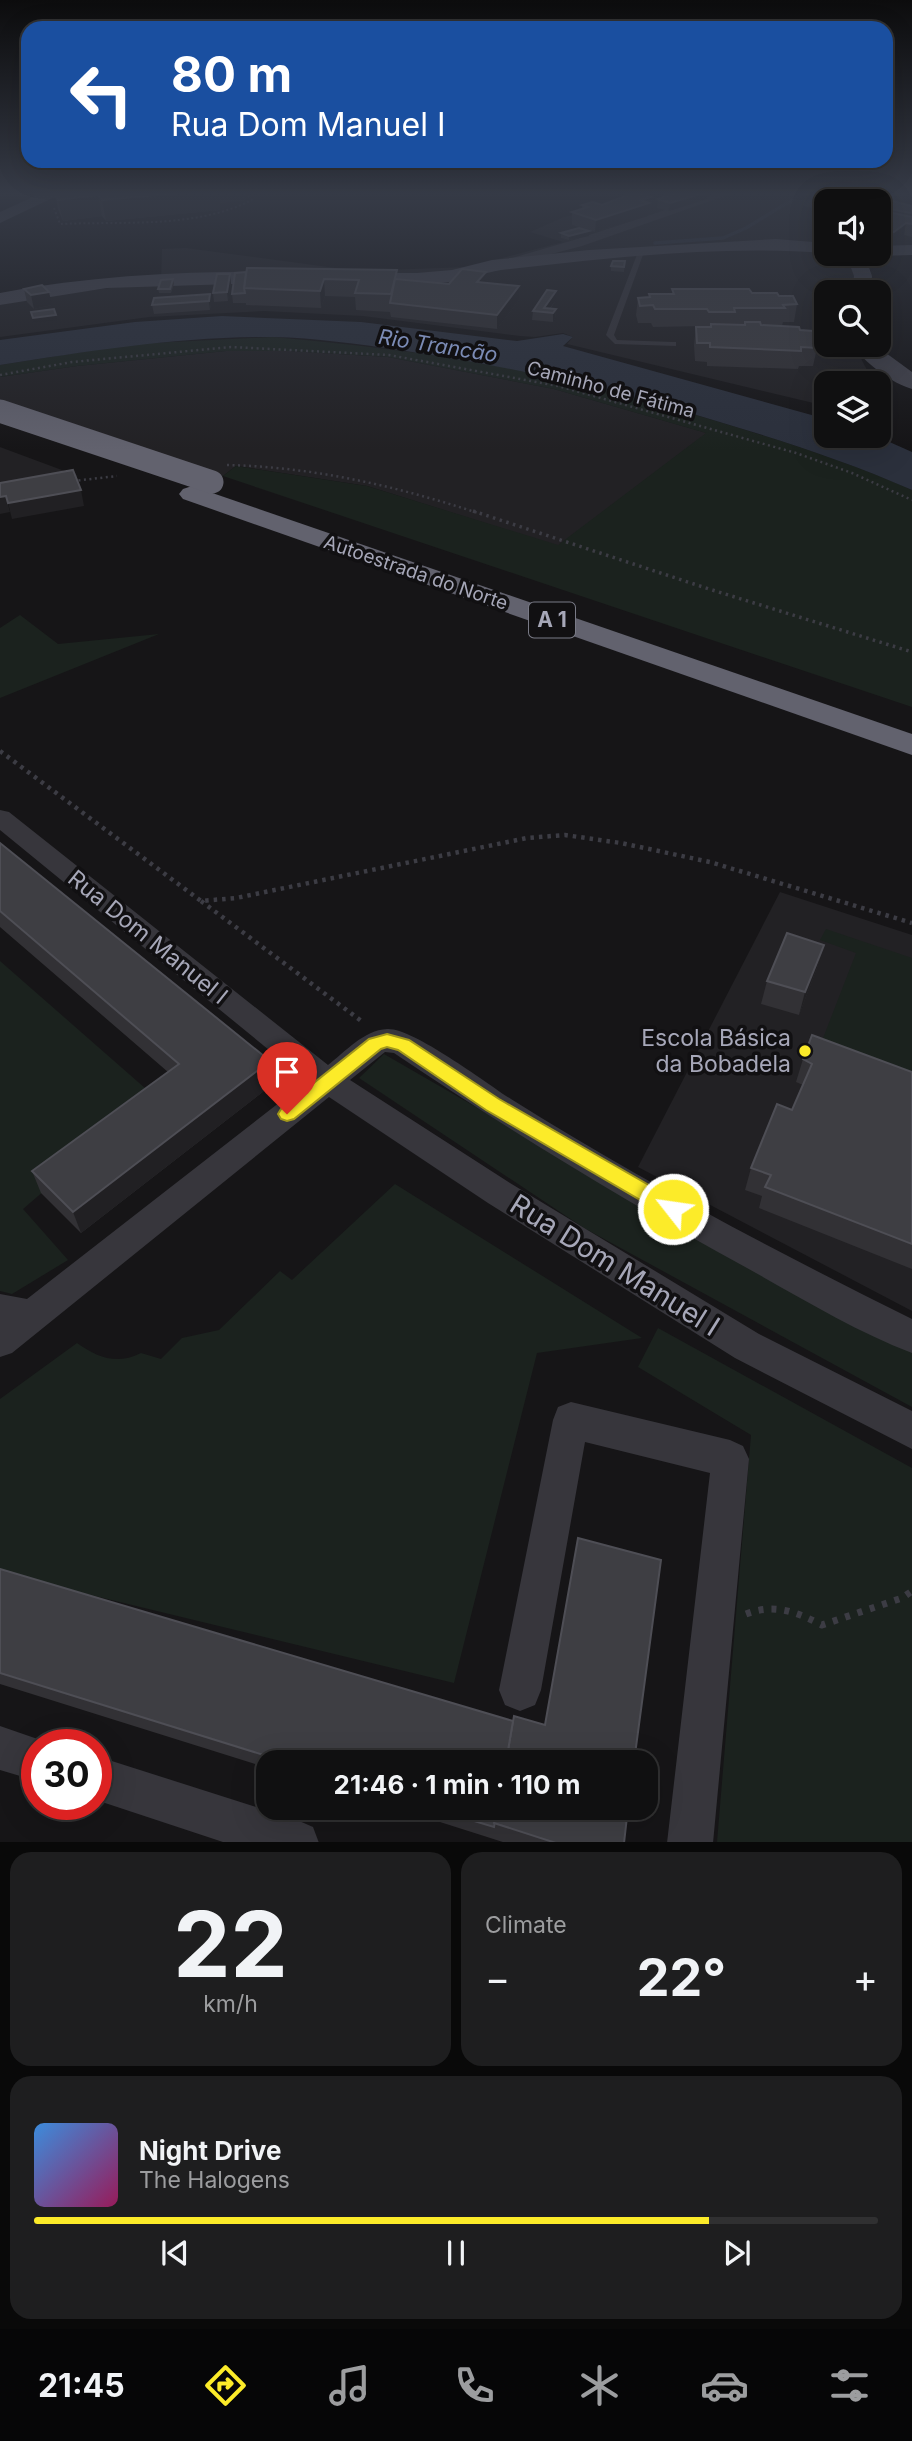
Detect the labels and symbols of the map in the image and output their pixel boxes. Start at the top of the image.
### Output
water label: Rio Trancão [377,324,499,367]
street label: Caminho de Fátima [525,356,697,423]
street label: Autoestrada do Norte [321,530,511,615]
road number: A 1 [529,602,575,638]
street label: Rua Dom Manuel I [63,864,233,1010]
place label: Escola Básica da Bobadela [641,1024,791,1078]
pin [257,1042,317,1114]
marker: Escola Básica da Bobadela [797,1043,813,1059]
position arrow [636,1172,710,1246]
street label: Rua Dom Manuel I [504,1187,726,1343]
speed limit sign: 30 [21,1729,112,1820]

